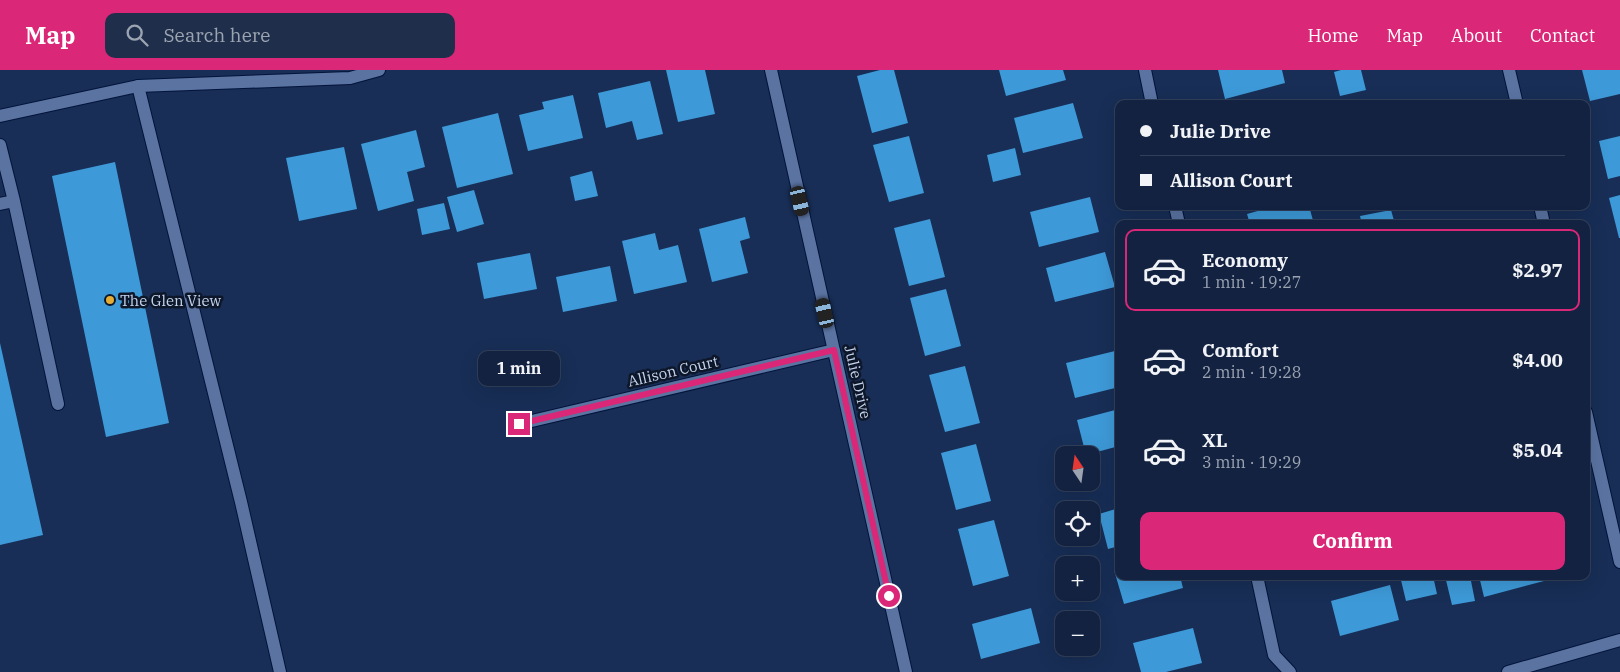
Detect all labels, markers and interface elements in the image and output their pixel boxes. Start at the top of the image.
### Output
search box [105,13,455,58]
text: Map [25,19,75,51]
icon: search [123,21,151,49]
text: Search here [163,23,270,47]
text: Home [1307,24,1359,47]
text: Map [1387,24,1423,47]
text: About [1451,24,1502,47]
text: Contact [1530,24,1595,47]
text: Julie Drive [1170,119,1271,143]
text: Allison Court [1170,168,1292,192]
car [789,185,810,217]
icon: car [1142,248,1187,293]
text: Economy [1202,248,1288,272]
text: $2.97 [1512,258,1563,282]
text: 1 min · 19:27 [1202,272,1301,292]
place label: The Glen View [120,291,222,310]
marker: The Glen View [104,294,116,306]
car [814,297,835,329]
icon: car [1142,338,1187,383]
text: Comfort [1202,338,1279,362]
street label: Julie Drive [840,343,876,421]
text: $4.00 [1512,348,1563,372]
street label: Allison Court [626,351,720,391]
callout: 1 min [478,352,560,386]
text: 1 min [497,358,541,378]
text: 2 min · 19:28 [1202,362,1301,382]
route end [508,413,530,435]
icon: car [1142,428,1187,473]
text: XL [1202,428,1228,452]
text: $5.04 [1512,438,1563,462]
north arrow [1055,446,1100,491]
map controls [1055,446,1100,656]
text: 3 min · 19:29 [1202,452,1301,472]
button: locate [1055,501,1100,546]
button: Confirm [1140,512,1565,570]
button: + [1055,556,1100,601]
route start [878,585,900,607]
button: − [1055,611,1100,656]

